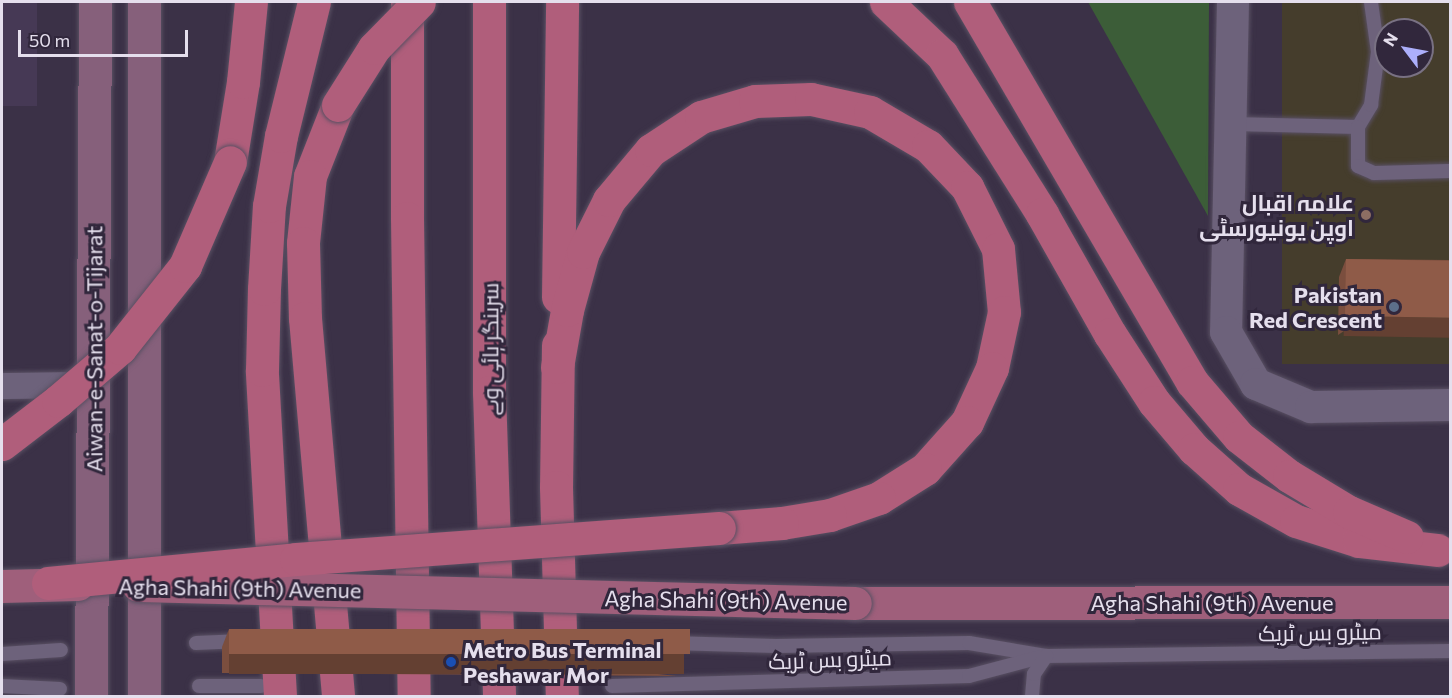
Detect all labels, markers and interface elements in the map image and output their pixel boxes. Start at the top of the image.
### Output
scale bar [21,18,190,56]
north arrow [1374,18,1434,78]
text: 50 m [29,29,70,51]
text: N [1379,29,1401,49]
place label: علامہ اقبال اوپن یونیورسٹی [1199,189,1354,240]
marker: علامہ اقبال اوپن یونیورسٹی [1359,208,1373,222]
street label: Aiwan-e-Sanat-o-Tijarat [81,226,107,472]
place label: Pakistan Red Crescent [1249,281,1382,332]
street label: سرینگر ہائی وے [477,282,503,416]
marker: Pakistan Red Crescent [1387,300,1401,314]
street label: Agha Shahi (9th) Avenue [118,573,362,603]
street label: Agha Shahi (9th) Avenue [604,585,848,615]
street label: Agha Shahi (9th) Avenue [1090,590,1334,616]
street label: میٹرو بس ٹریک [1258,618,1382,646]
place label: Metro Bus Terminal Peshawar Mor [463,636,661,688]
street label: میٹرو بس ٹریک [768,644,892,674]
marker: Metro Bus Terminal Peshawar Mor [444,655,458,669]

